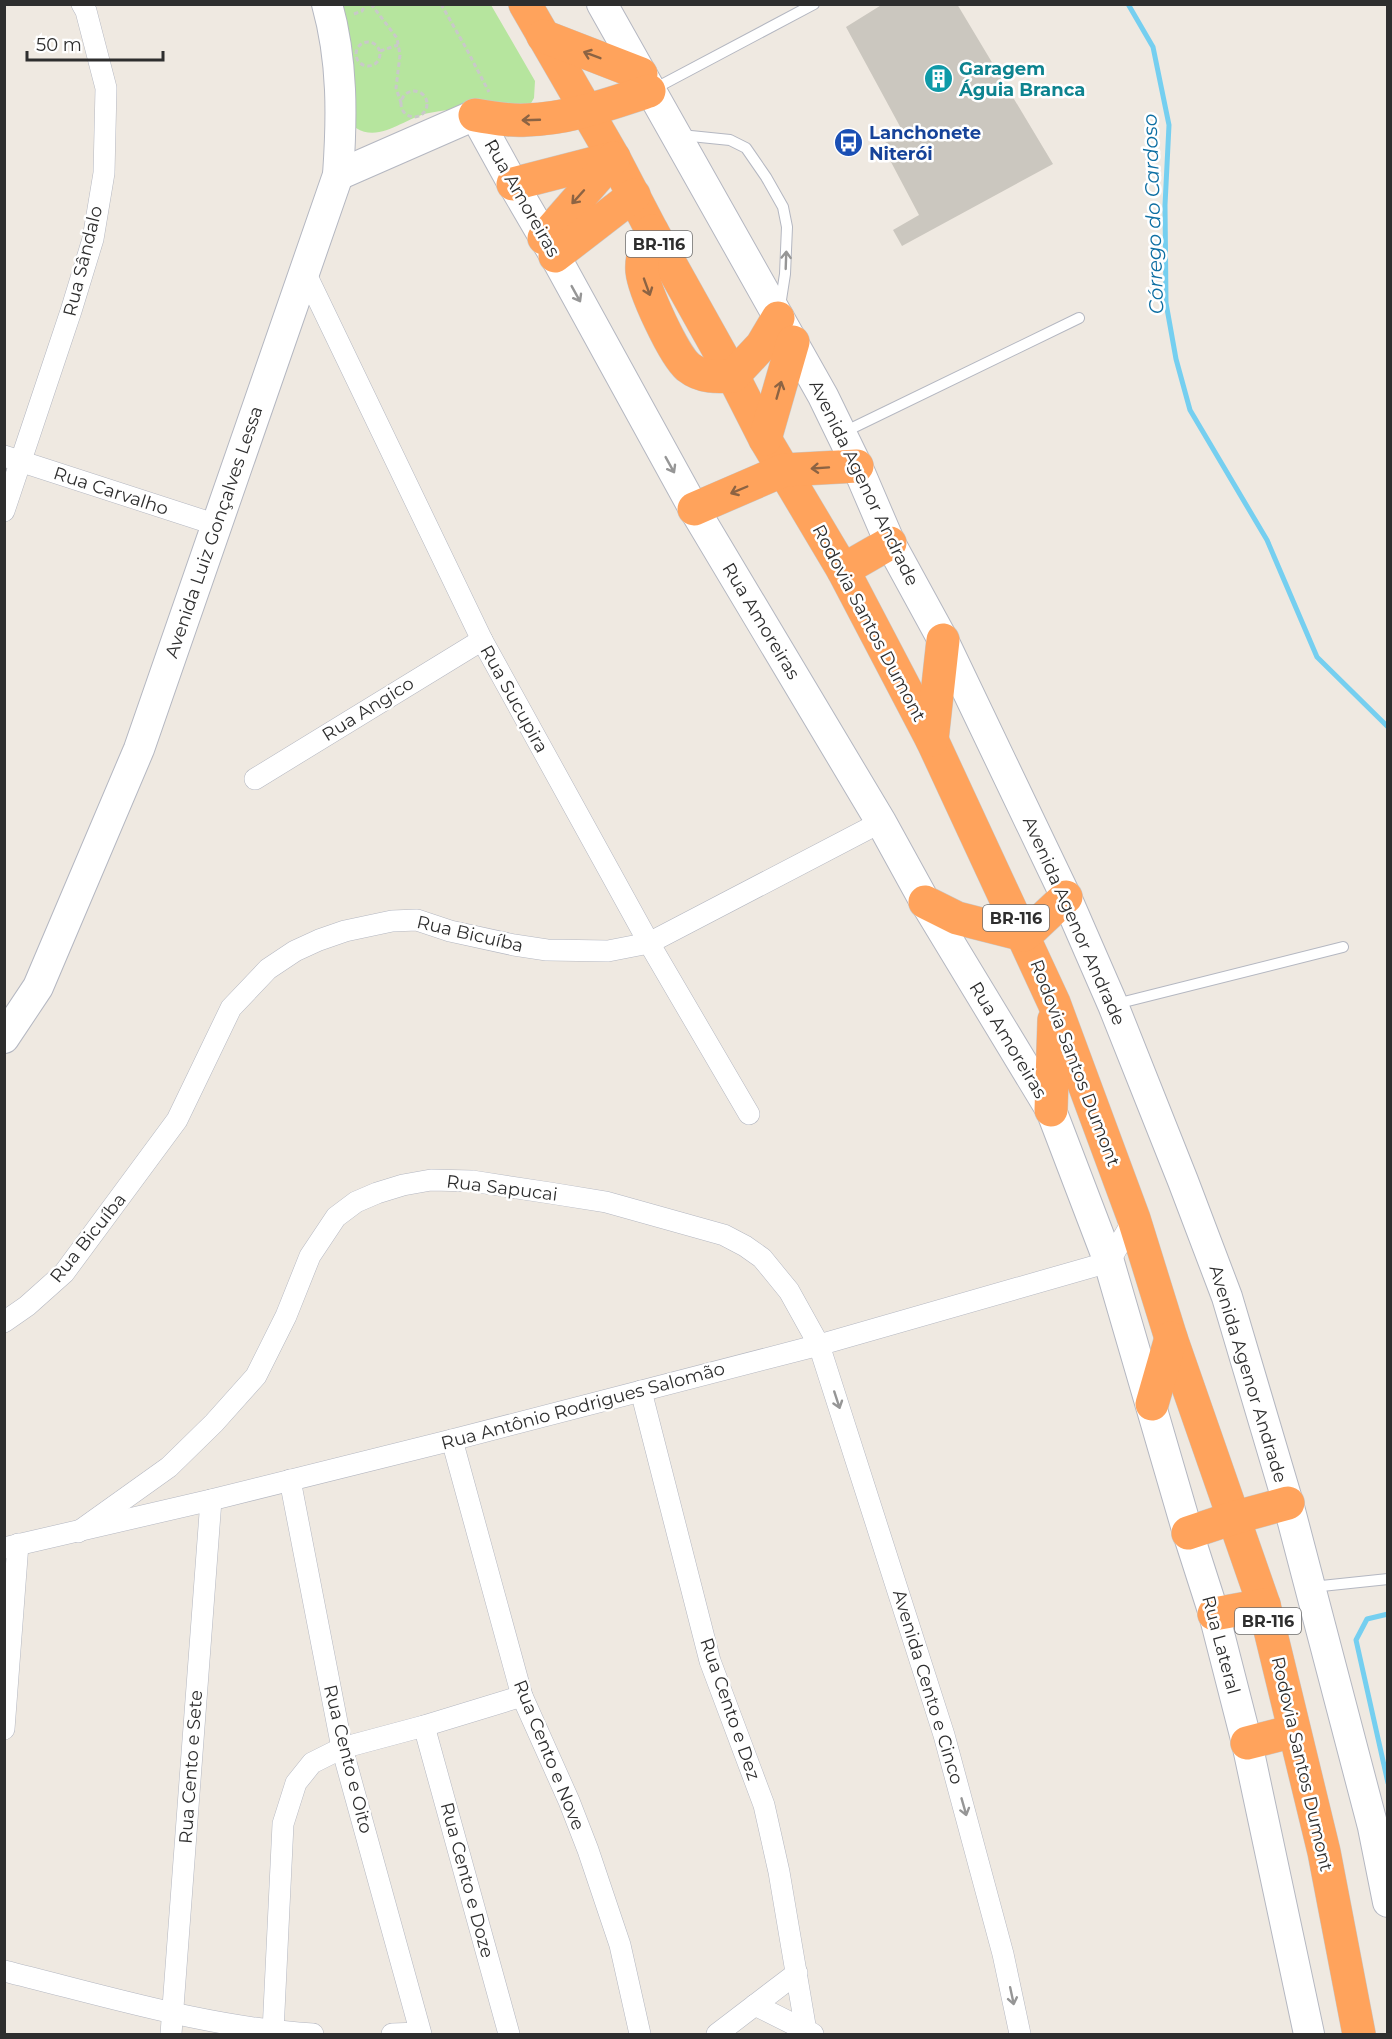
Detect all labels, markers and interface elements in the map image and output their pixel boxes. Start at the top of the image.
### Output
scale bar [27,24,164,62]
text: 50 m [36,34,82,56]
one-way arrow [583,49,602,60]
place label: Garagem Águia Branca [958,58,1085,101]
building icon: Garagem Águia Branca [922,63,954,95]
water label: Córrego do Cardoso [1138,113,1168,315]
one-way arrow [521,114,541,125]
place label: Lanchonete Niterói [869,122,981,165]
bus stop icon: Lanchonete Niterói [832,127,864,159]
street label: Rua Amoreiras [479,135,565,261]
one-way arrow [571,189,585,204]
street label: Rua Sândalo [59,203,107,319]
road number: BR-116 [626,231,692,257]
one-way arrow [780,250,791,270]
one-way arrow [643,277,654,296]
one-way arrow [570,285,582,302]
street label: Avenida Agenor Andrade [805,377,924,590]
one-way arrow [774,381,785,400]
street label: Avenida Luiz Gonçalves Lessa [160,403,268,661]
one-way arrow [664,456,676,473]
street label: Rua Carvalho [51,462,171,520]
one-way arrow [811,463,831,474]
one-way arrow [730,485,748,496]
street label: Rodovia Santos Dumont [808,521,930,725]
street label: Rua Amoreiras [717,559,805,684]
street label: Rua Sucupira [475,641,553,757]
street label: Rua Angico [318,672,418,746]
street label: Avenida Agenor Andrade [1018,813,1130,1029]
road number: BR-116 [983,905,1049,931]
street label: Rua Bicuíba [415,911,525,957]
street label: Rodovia Santos Dumont [1025,956,1125,1170]
street label: Rua Amoreiras [964,978,1052,1103]
street label: Rua Sapucai [445,1170,559,1206]
street label: Rua Bicuíba [45,1189,131,1287]
street label: Avenida Agenor Andrade [1204,1263,1292,1485]
street label: Rua Antônio Rodrigues Salomão [439,1357,727,1455]
one-way arrow [832,1390,843,1409]
street label: Avenida Cento e Cinco [888,1587,968,1787]
street label: Rua Lateral [1197,1593,1245,1697]
road number: BR-116 [1235,1608,1301,1634]
street label: Rua Cento e Dez [695,1635,765,1783]
street label: Rodovia Santos Dumont [1267,1654,1337,1874]
street label: Rua Cento e Nove [509,1677,589,1834]
street label: Rua Cento e Oito [319,1682,377,1836]
street label: Rua Cento e Sete [175,1689,207,1845]
one-way arrow [959,1797,971,1816]
street label: Rua Cento e Doze [436,1800,498,1960]
one-way arrow [1007,1985,1018,2005]

